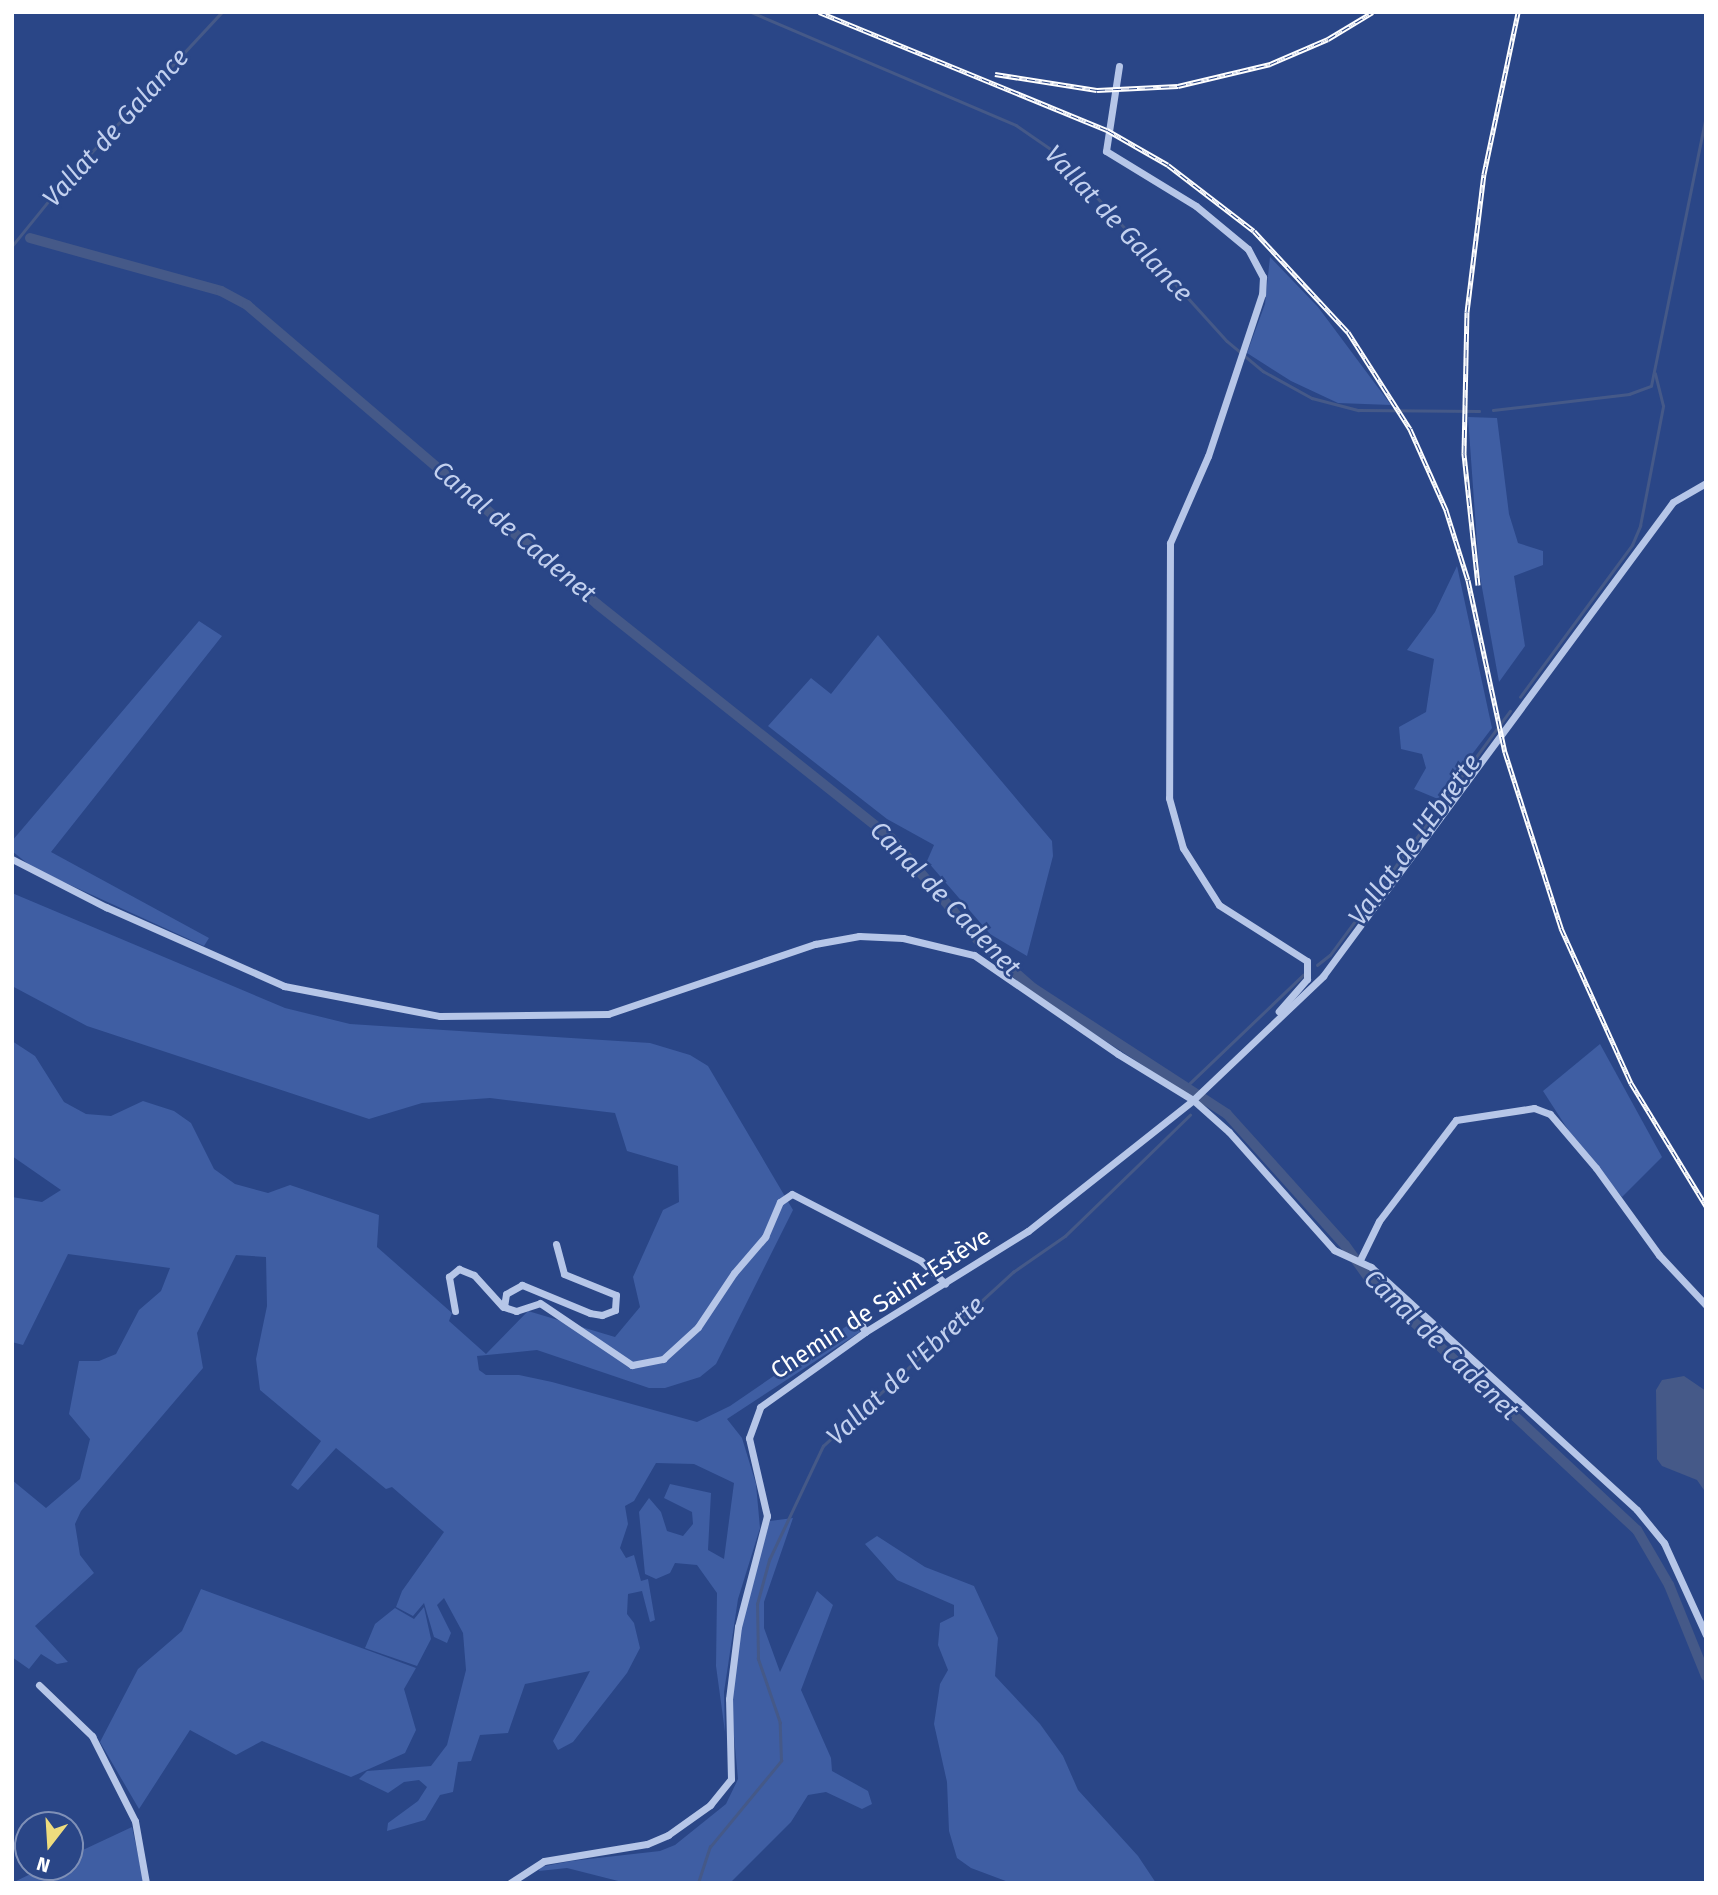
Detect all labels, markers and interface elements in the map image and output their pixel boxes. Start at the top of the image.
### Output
water label: Vallat de Galance [37,42,195,214]
water label: Vallat de Galance [1037,139,1199,309]
water label: Canal de Cadenet [426,455,602,609]
water label: Vallat de l'Ebrette [1342,748,1488,932]
water label: Canal de Cadenet [863,815,1027,983]
street label: Chemin de Saint-Estève [766,1222,996,1386]
water label: Canal de Cadenet [1357,1263,1525,1427]
water label: Vallat de l'Ebrette [820,1290,992,1452]
north arrow [14,1811,84,1881]
text: N [34,1852,53,1877]

